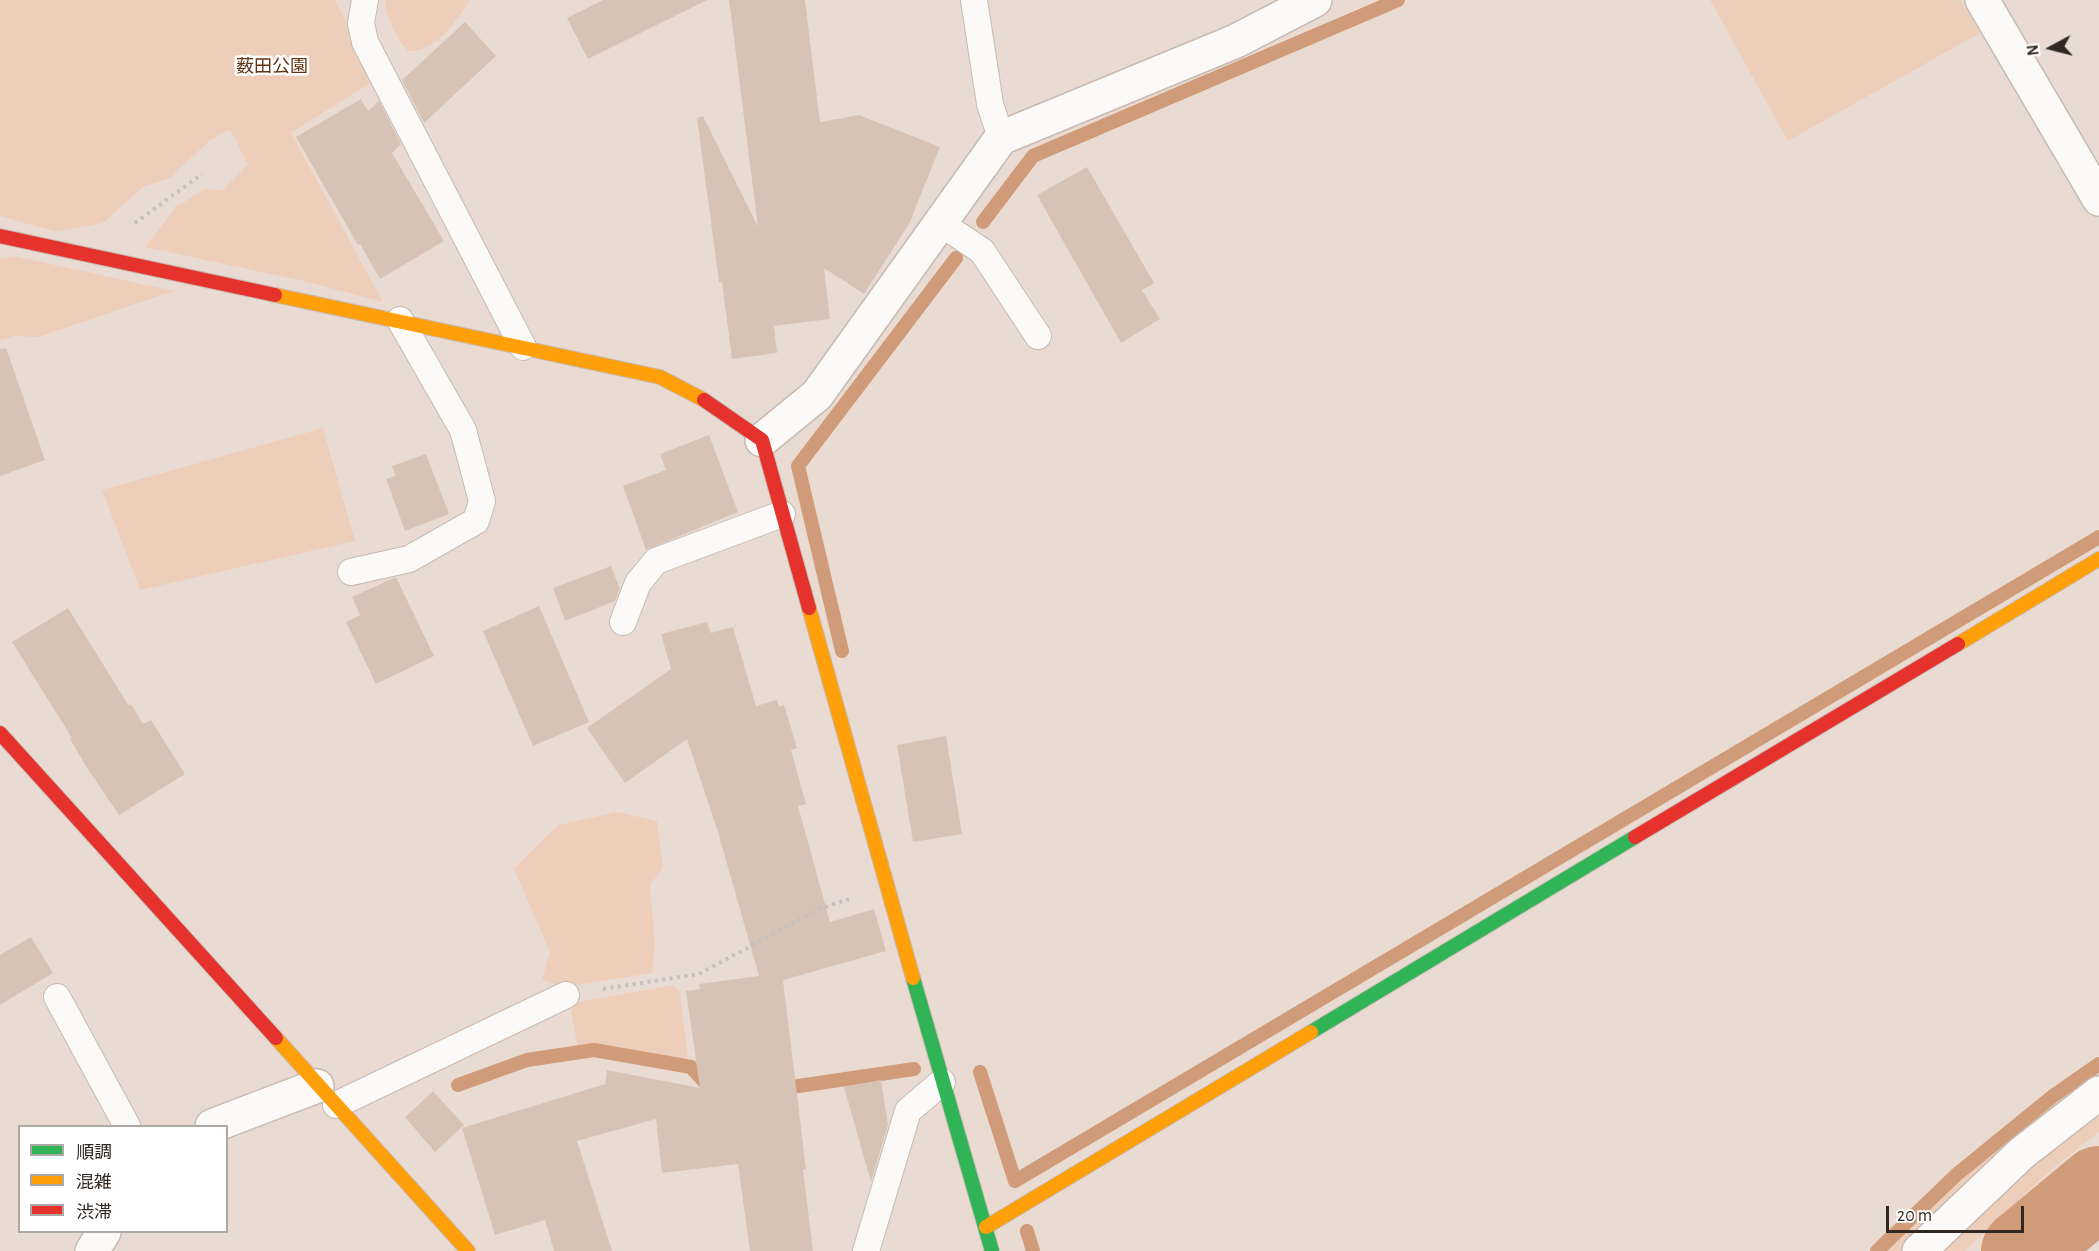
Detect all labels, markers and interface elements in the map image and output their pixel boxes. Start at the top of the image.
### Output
north arrow [2021,18,2081,78]
text: N [2025,44,2042,57]
park label: 薮田公園 [236,56,308,78]
legend [18,1125,228,1233]
text: 順調 [76,1144,112,1162]
text: 混雑 [76,1174,112,1192]
scale bar [1889,1194,2027,1232]
text: 渋滞 [76,1204,112,1222]
text: 20 m [1897,1207,1932,1225]

